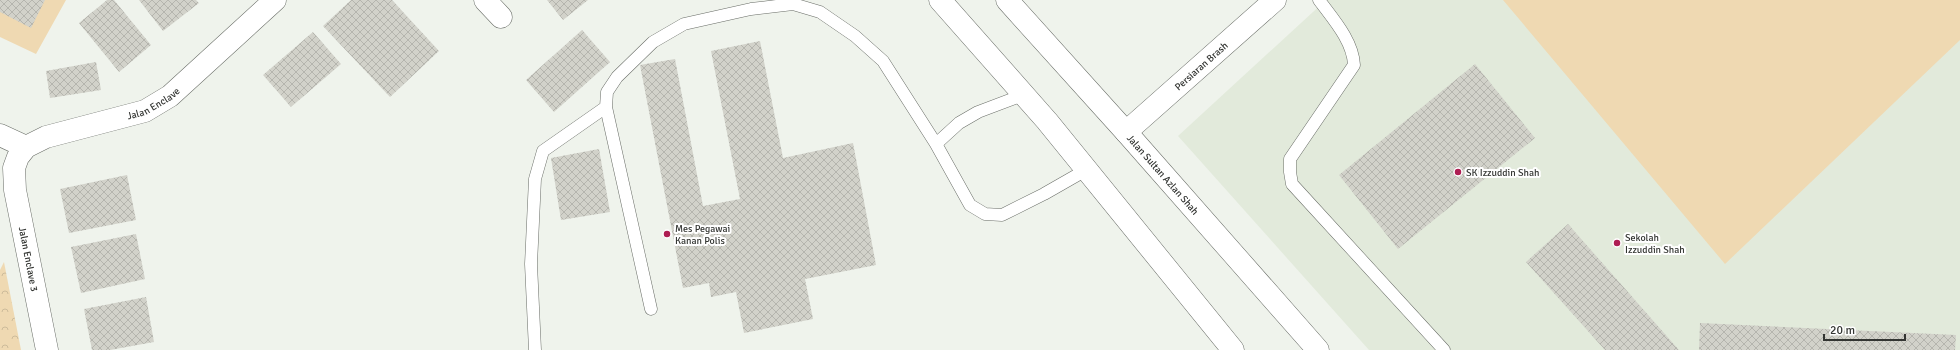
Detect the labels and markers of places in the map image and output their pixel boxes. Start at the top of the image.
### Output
marker: SK Izzuddin Shah [1453,167,1463,177]
place label: SK Izzuddin Shah [1466,167,1540,179]
place label: Mes Pegawai Kanan Polis [675,223,730,247]
marker: Mes Pegawai Kanan Polis [662,229,672,239]
place label: Sekolah Izzuddin Shah [1625,232,1685,256]
marker: Sekolah Izzuddin Shah [1612,238,1622,248]

